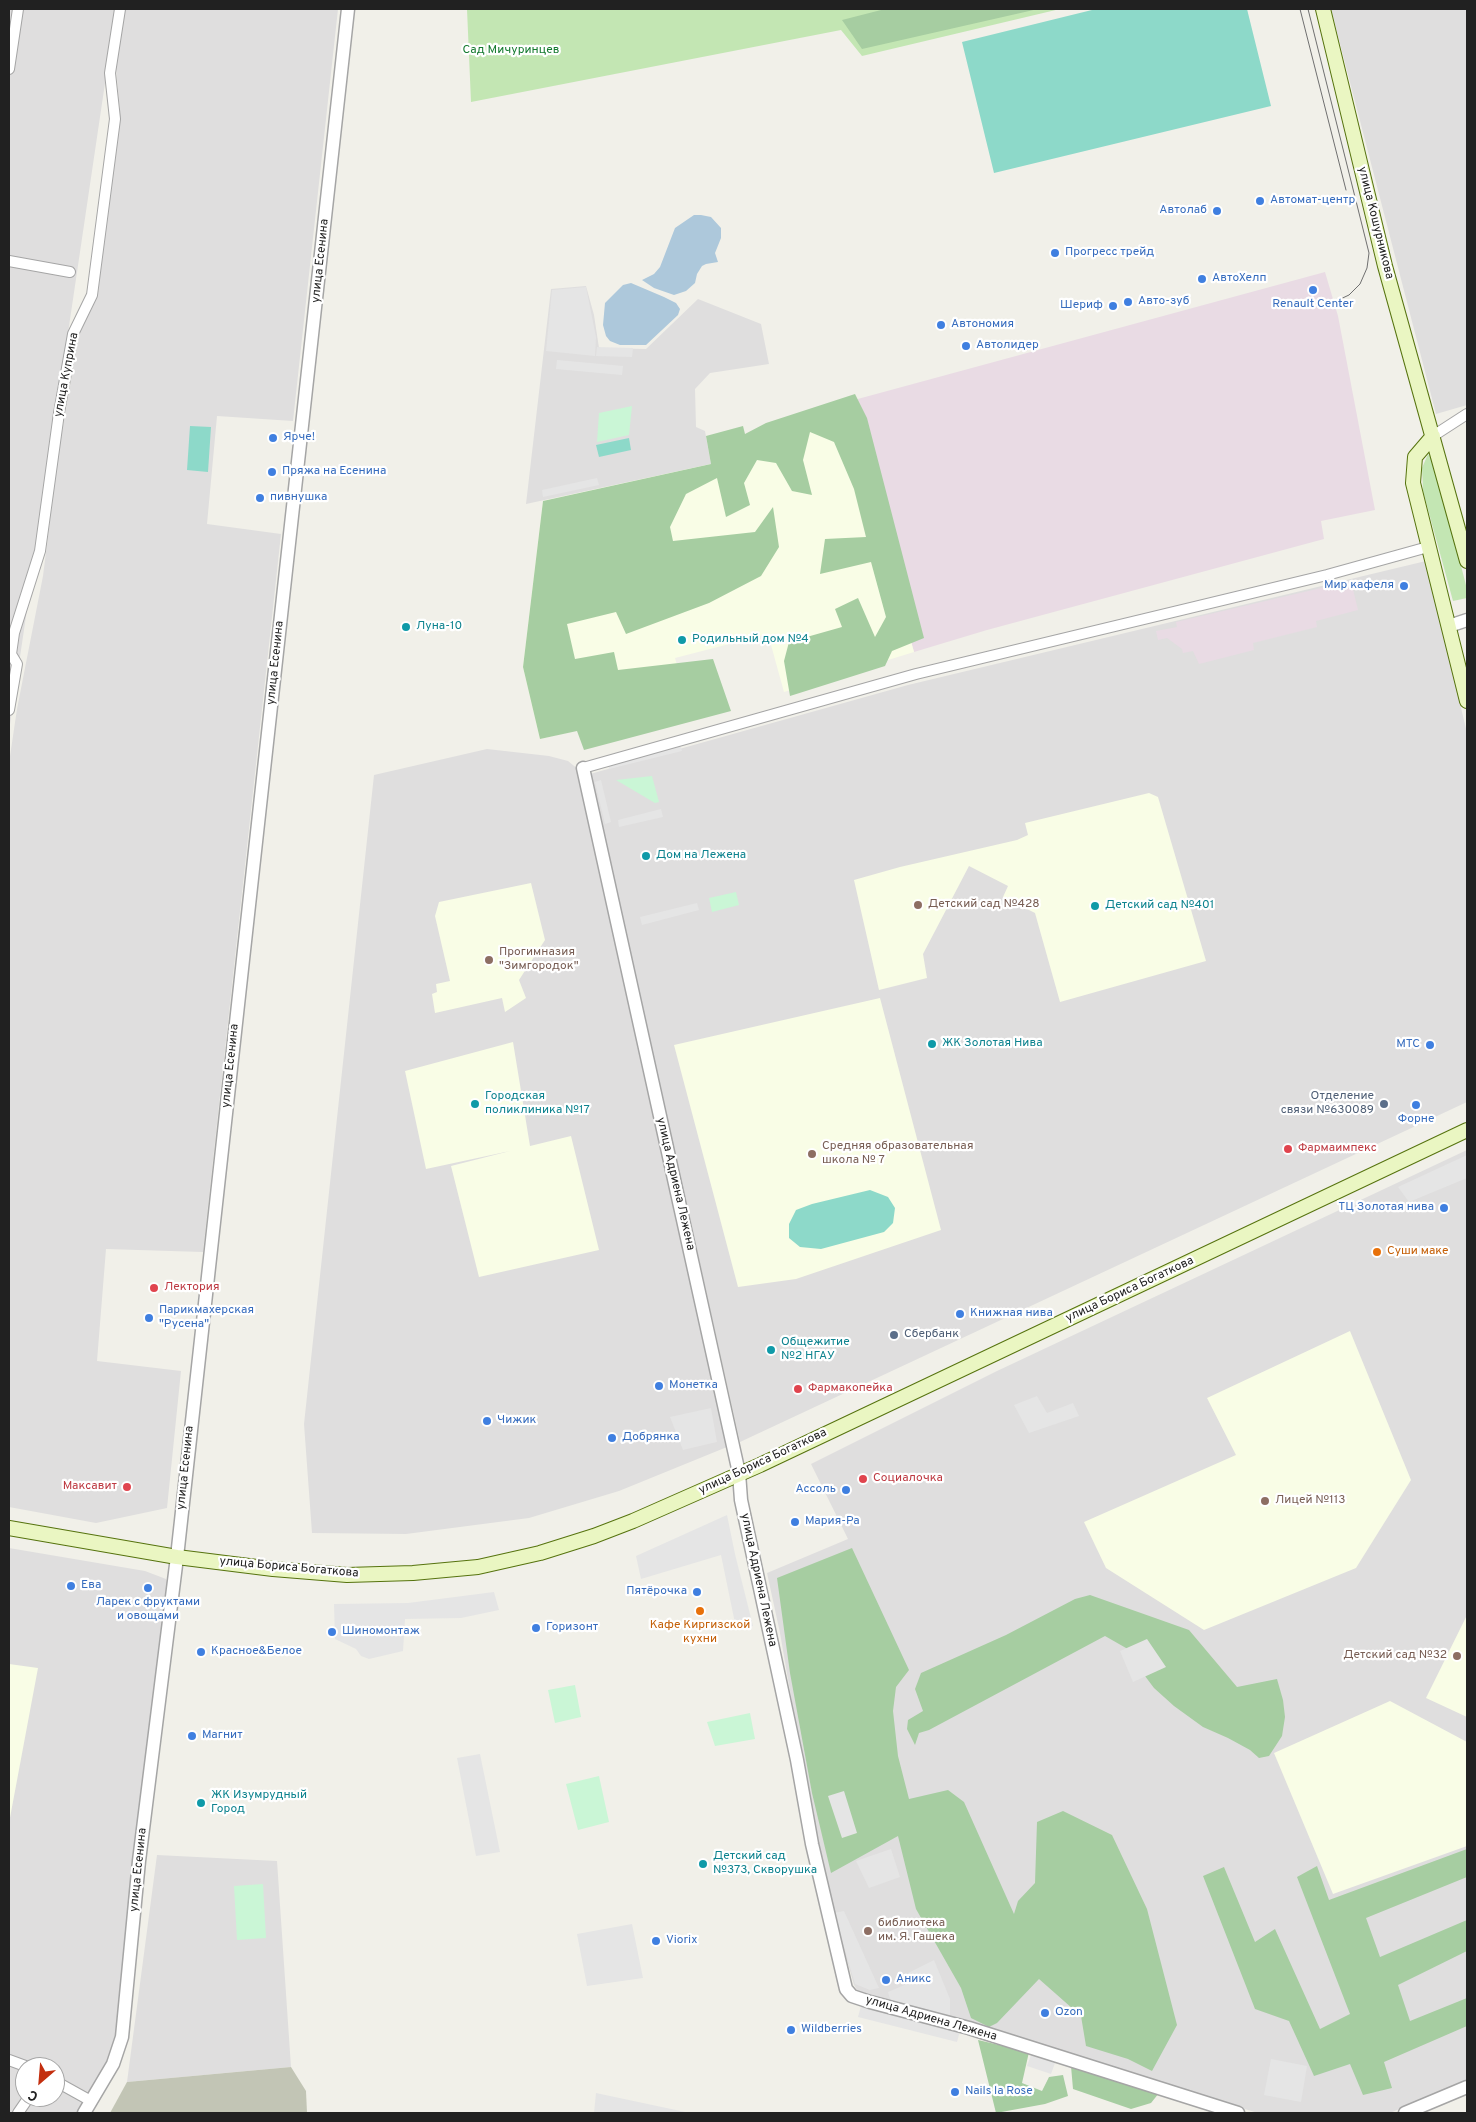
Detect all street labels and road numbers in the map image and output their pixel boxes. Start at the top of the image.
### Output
street label: улица Кошурникова [1354,165,1396,281]
street label: улица Есенина [309,218,333,304]
street label: улица Куприна [52,332,82,418]
street label: улица Есенина [264,620,288,706]
street label: улица Есенина [219,1023,243,1109]
street label: улица Адриена Лежена [653,1116,697,1252]
street label: улица Бориса Богаткова [1064,1254,1196,1326]
street label: улица Есенина [174,1425,198,1511]
street label: улица Бориса Богаткова [697,1426,829,1498]
street label: улица Адриена Лежена [737,1512,779,1648]
street label: улица Бориса Богаткова [219,1555,359,1581]
street label: улица Есенина [127,1827,151,1913]
street label: улица Адриена Лежена [864,1993,998,2045]

